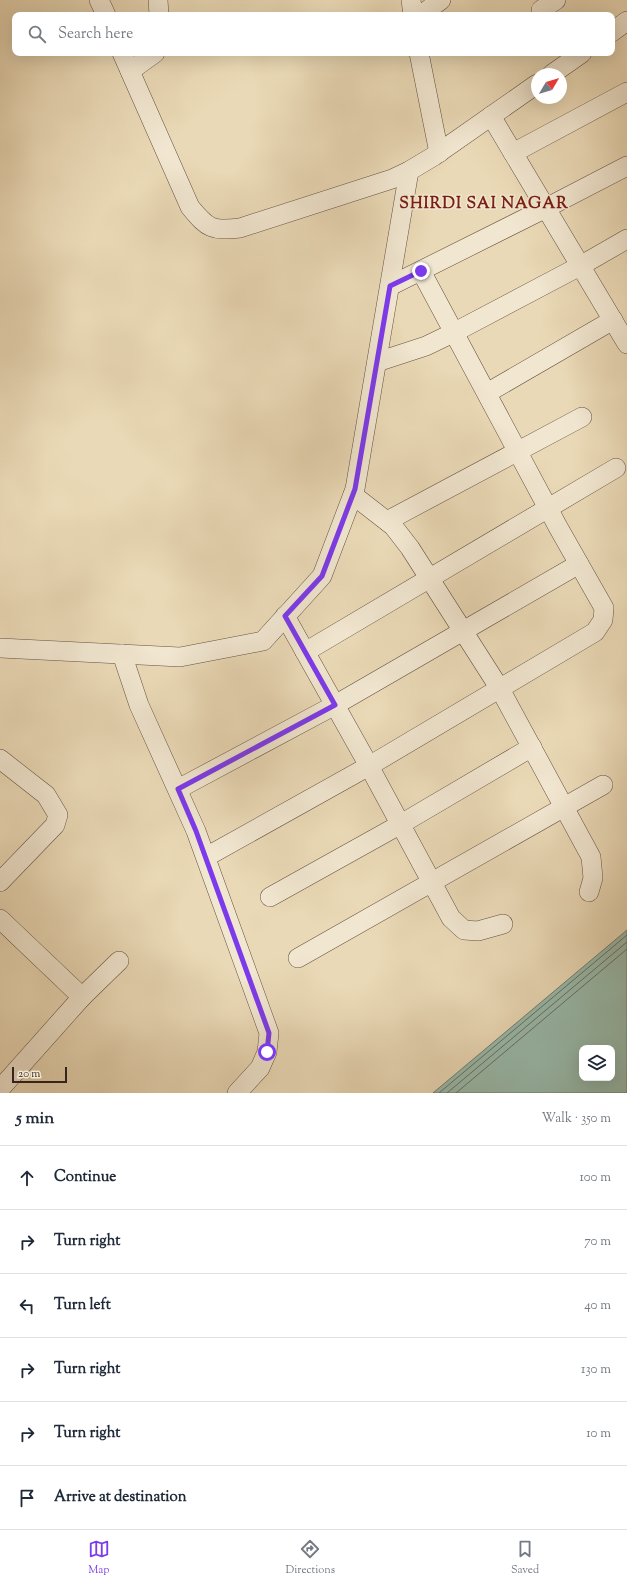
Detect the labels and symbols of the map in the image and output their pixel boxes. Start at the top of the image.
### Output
north arrow [531,68,567,104]
district label: SHIRDI SAI NAGAR [399,193,569,216]
route end [412,262,430,280]
route start [258,1043,276,1061]
scale bar [12,1065,67,1084]

